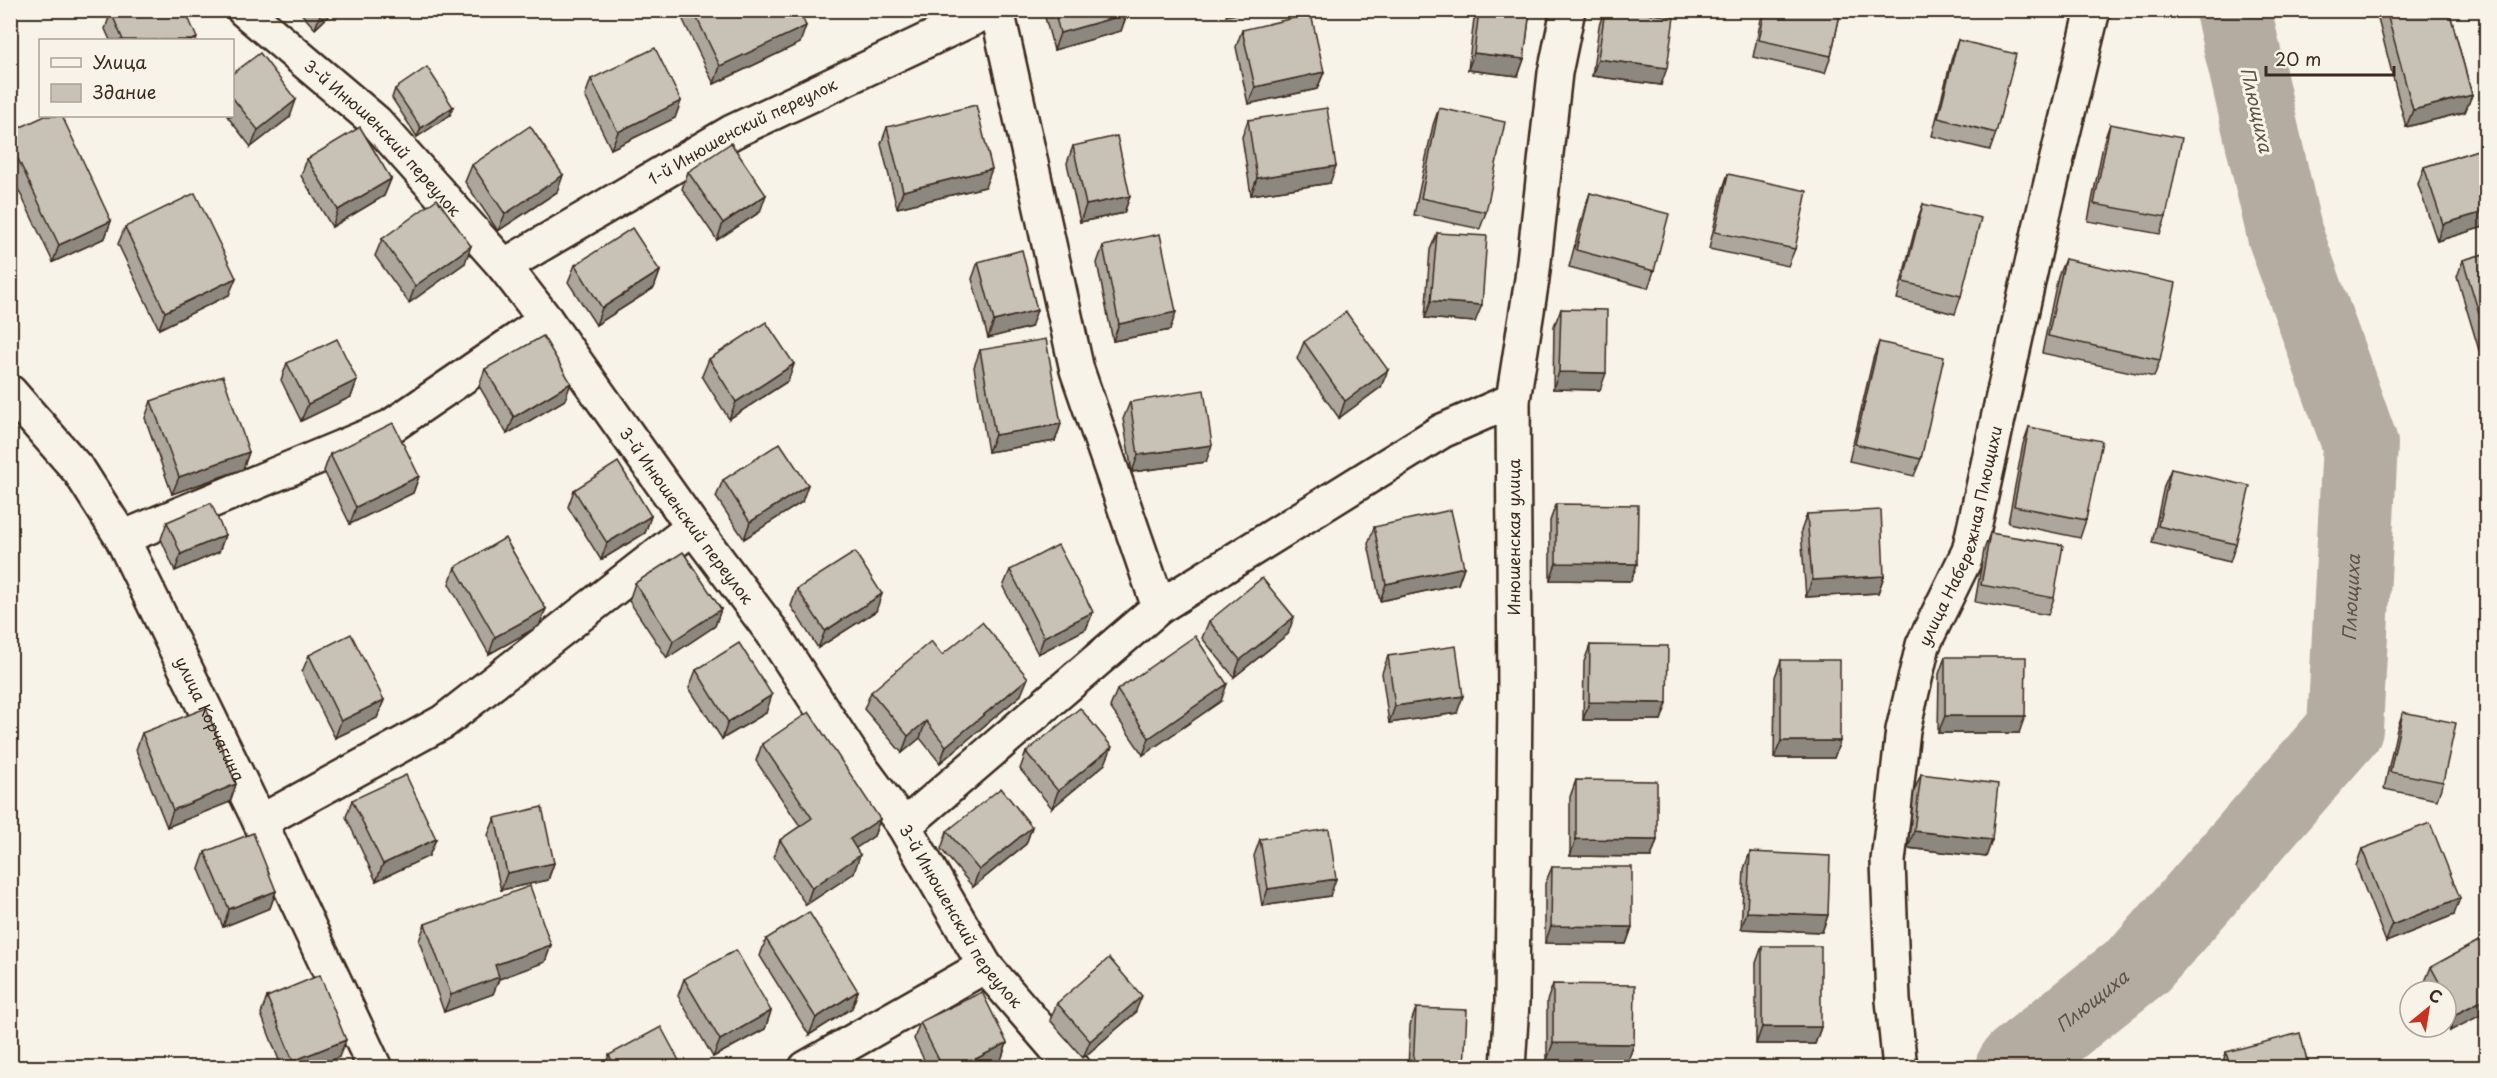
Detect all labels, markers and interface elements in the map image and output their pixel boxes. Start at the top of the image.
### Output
legend [39,39,234,117]
scale bar [2266,39,2394,77]
text: 20 m [2275,45,2321,72]
text: Улица [93,48,147,75]
street label: 3-й Инюшенский переулок [299,53,468,221]
water label: Плющиха [2235,65,2280,155]
street label: 1-й Инюшенский переулок [643,71,841,190]
text: Здание [93,78,156,105]
street label: 3-й Инюшенский переулок [615,422,760,609]
street label: улица Набережная Плющихи [1911,423,2007,650]
street label: Инюшенская улица [1501,459,1525,615]
water label: Плющиха [2335,553,2366,641]
street label: улица Корчагина [170,652,252,786]
street label: 3-й Инюшенский переулок [894,819,1029,1013]
water label: Плющиха [2050,963,2134,1038]
north arrow [2398,979,2458,1039]
text: С [2425,982,2447,1009]

